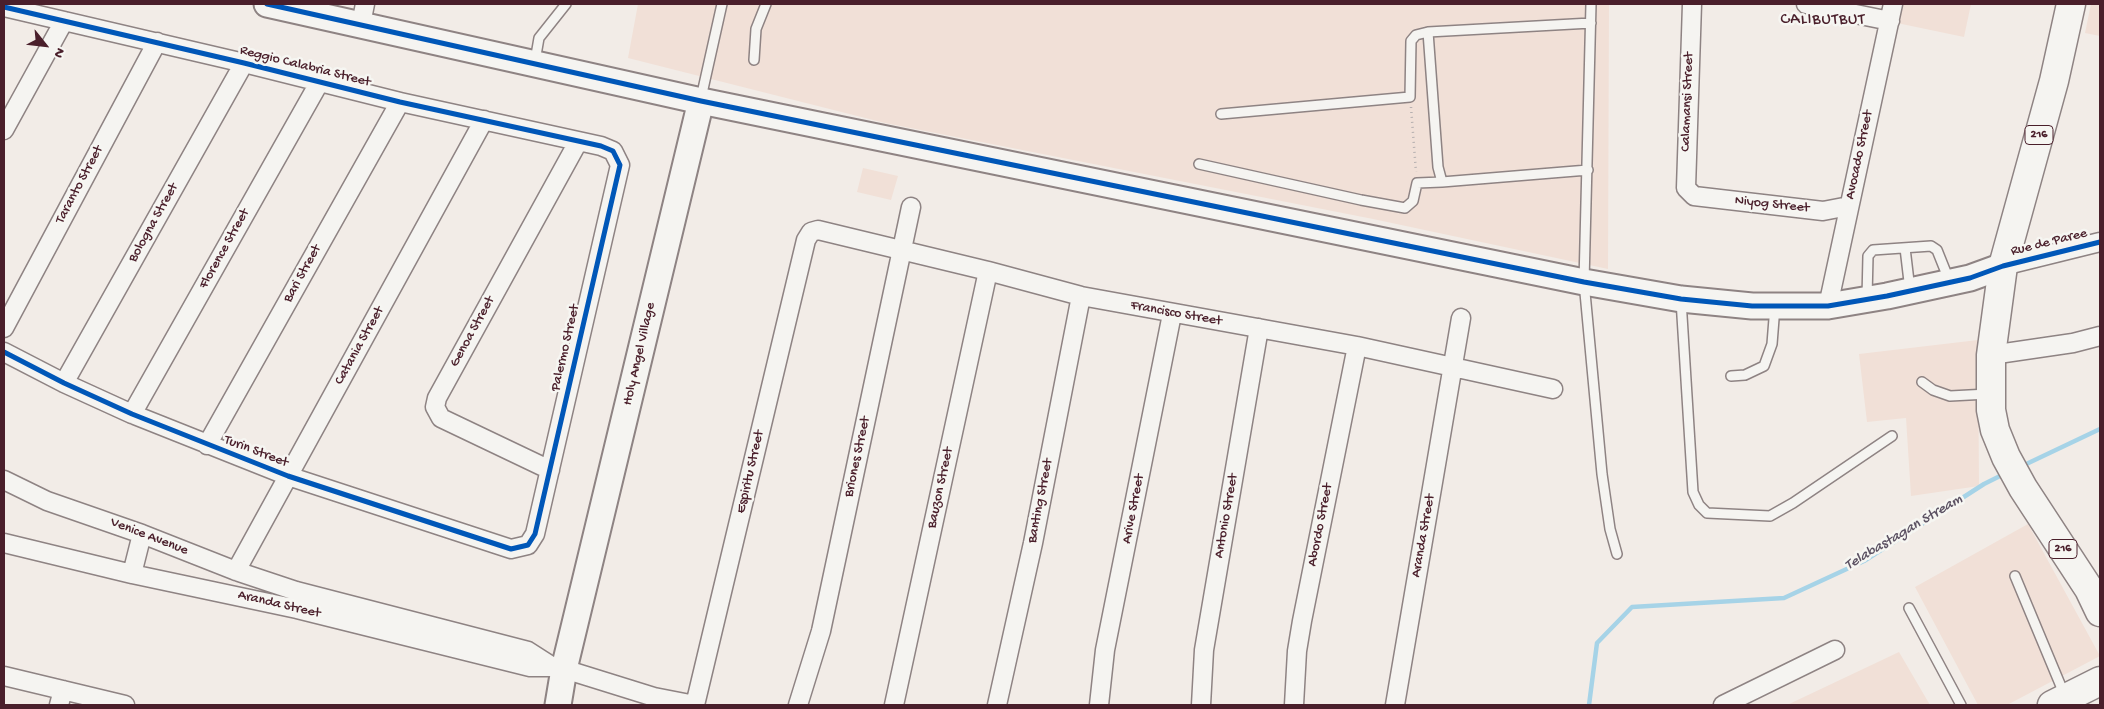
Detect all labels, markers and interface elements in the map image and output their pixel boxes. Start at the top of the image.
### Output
district label: CALIBUTBUT [1779,11,1867,31]
north arrow [20,20,70,70]
street label: Reggio Calabria Street [238,43,372,91]
text: N [49,44,68,61]
street label: Calamansi Street [1678,52,1698,152]
street label: Avocado Street [1842,109,1878,201]
road number: 216 [2025,126,2053,144]
street label: Taranto Street [52,143,108,227]
street label: Bologna Street [125,181,183,265]
street label: Niyog Street [1734,193,1810,217]
street label: Florence Street [196,206,254,292]
street label: Rue de Paree [2009,225,2089,261]
street label: Bari Street [280,242,326,306]
street label: Genoa Street [447,294,499,370]
street label: Francisco Street [1129,298,1223,330]
street label: Holy Angel Village [620,301,660,407]
street label: Palermo Street [548,303,584,393]
street label: Catania Street [332,304,388,388]
street label: Briones Street [841,415,875,499]
street label: Espiritu Street [733,429,769,515]
street label: Turin Street [222,432,290,472]
street label: Bauzon Street [924,446,958,530]
street label: Banting Street [1025,457,1057,545]
street label: Antonio Street [1211,472,1243,560]
street label: Arive Street [1119,473,1149,545]
street label: Abordo Street [1305,482,1337,568]
water label: Telabastagan Stream [1842,491,1966,575]
street label: Aranda Street [1408,493,1440,579]
street label: Venice Avenue [108,514,190,560]
road number: 216 [2049,540,2077,558]
street label: Aranda Street [236,587,322,623]

